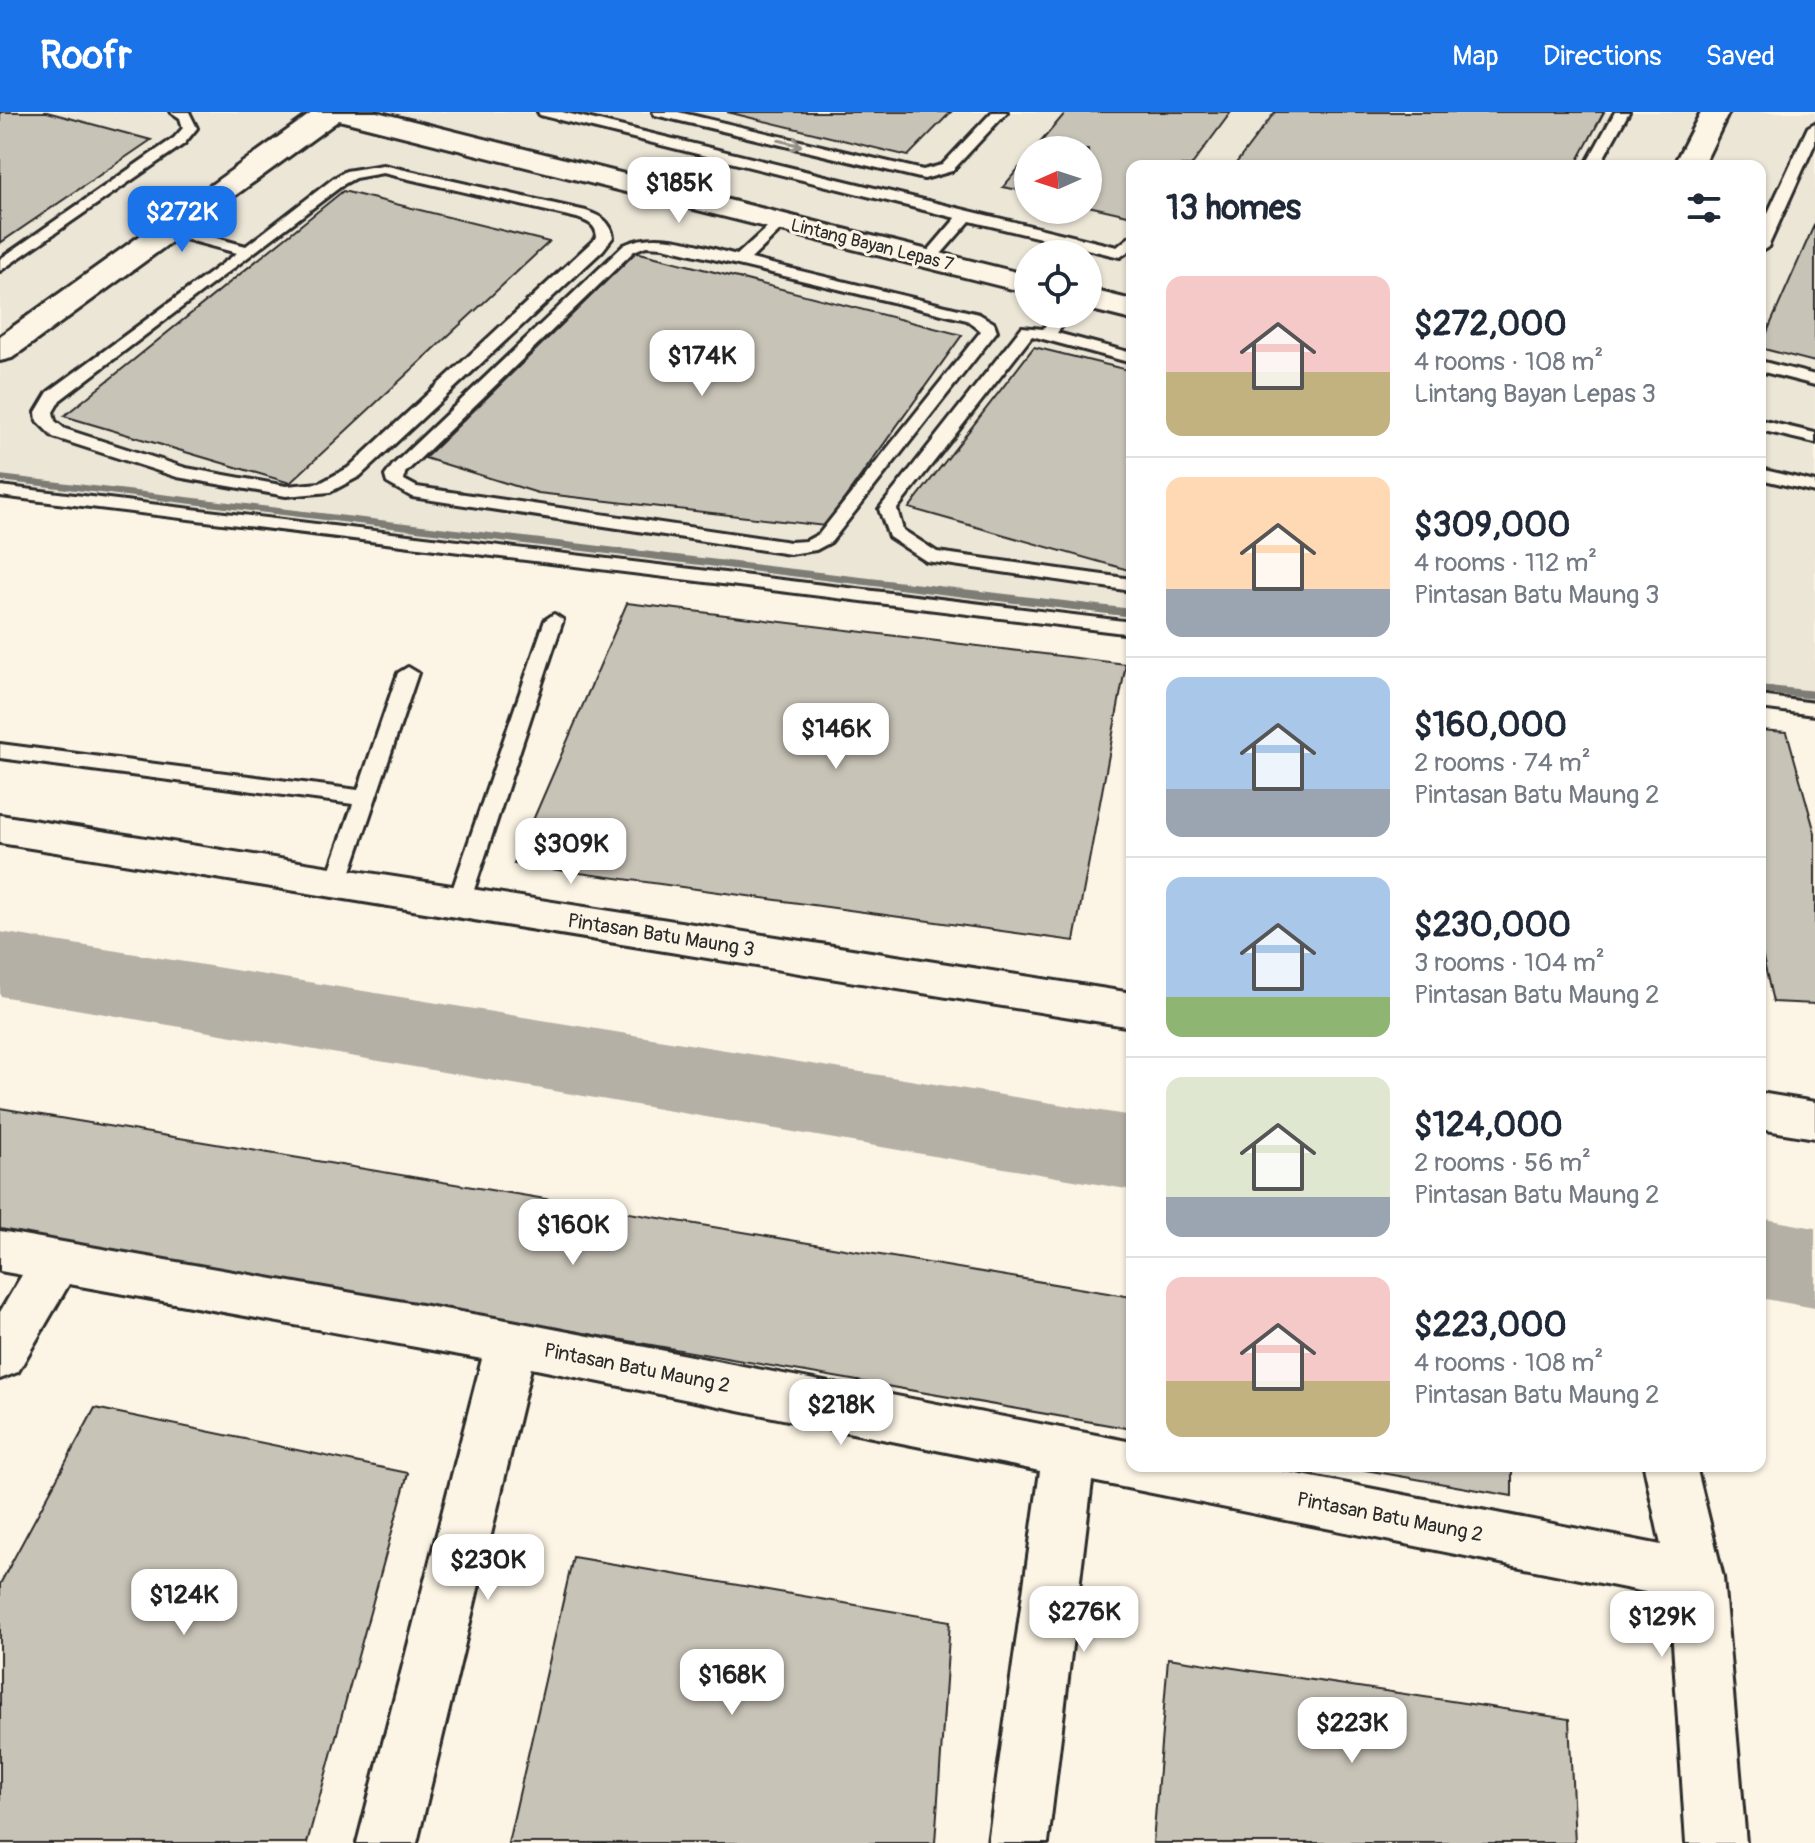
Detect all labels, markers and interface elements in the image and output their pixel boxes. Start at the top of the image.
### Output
text: Roofr [40,32,132,80]
text: Map [1452,39,1499,74]
text: Directions [1543,39,1662,74]
text: Saved [1706,39,1775,74]
north arrow [1014,136,1102,224]
map controls [1014,136,1102,328]
one-way arrow [777,137,802,152]
pin: $185K [623,157,735,225]
text: $185K [645,167,713,199]
pin: $272K [126,186,238,254]
icon: filters [1682,186,1726,230]
text: 13 homes [1166,187,1301,230]
text: $272K [146,196,218,228]
street label: Lintang Bayan Lepas 7 [788,214,956,276]
button: locate [1014,240,1102,328]
text: $272,000 [1414,303,1567,346]
icon: home [1230,308,1326,404]
pin: $174K [646,330,758,398]
text: $174K [668,340,736,372]
text: 4 rooms · 108 m² [1414,346,1603,378]
text: Lintang Bayan Lepas 3 [1414,378,1656,410]
text: $309,000 [1414,504,1570,547]
icon: home [1230,509,1326,605]
text: 4 rooms · 112 m² [1414,547,1597,579]
text: Pintasan Batu Maung 3 [1414,579,1660,611]
pin: $146K [780,703,892,771]
text: $160,000 [1414,704,1567,747]
icon: home [1230,709,1326,805]
text: $146K [801,713,871,745]
text: 2 rooms · 74 m² [1414,747,1591,779]
text: Pintasan Batu Maung 2 [1414,779,1660,811]
pin: $309K [515,818,627,886]
text: $309K [533,828,609,860]
text: $230,000 [1414,904,1571,947]
street label: Pintasan Batu Maung 3 [566,908,756,962]
icon: home [1230,909,1326,1005]
text: 3 rooms · 104 m² [1414,947,1605,979]
text: Pintasan Batu Maung 2 [1414,979,1660,1011]
text: $124,000 [1414,1104,1563,1147]
icon: home [1230,1109,1326,1205]
text: 2 rooms · 56 m² [1414,1147,1591,1179]
text: Pintasan Batu Maung 2 [1414,1179,1660,1211]
pin: $160K [517,1199,629,1267]
text: $160K [537,1209,609,1241]
text: $223,000 [1414,1304,1567,1347]
icon: home [1230,1309,1326,1405]
street label: Pintasan Batu Maung 2 [542,1338,732,1398]
text: 4 rooms · 108 m² [1414,1347,1603,1379]
pin: $218K [785,1379,897,1447]
text: Pintasan Batu Maung 2 [1414,1379,1660,1411]
text: $218K [807,1389,875,1421]
street label: Pintasan Batu Maung 2 [1295,1487,1485,1547]
pin: $230K [432,1534,544,1602]
text: $230K [450,1544,526,1576]
pin: $124K [128,1569,240,1637]
text: $124K [149,1579,219,1611]
pin: $276K [1028,1586,1140,1654]
pin: $129K [1606,1591,1718,1659]
text: $276K [1047,1596,1121,1628]
text: $129K [1628,1601,1696,1633]
pin: $168K [676,1649,788,1717]
text: $168K [698,1659,766,1691]
pin: $223K [1296,1697,1408,1765]
text: $223K [1316,1707,1388,1739]

